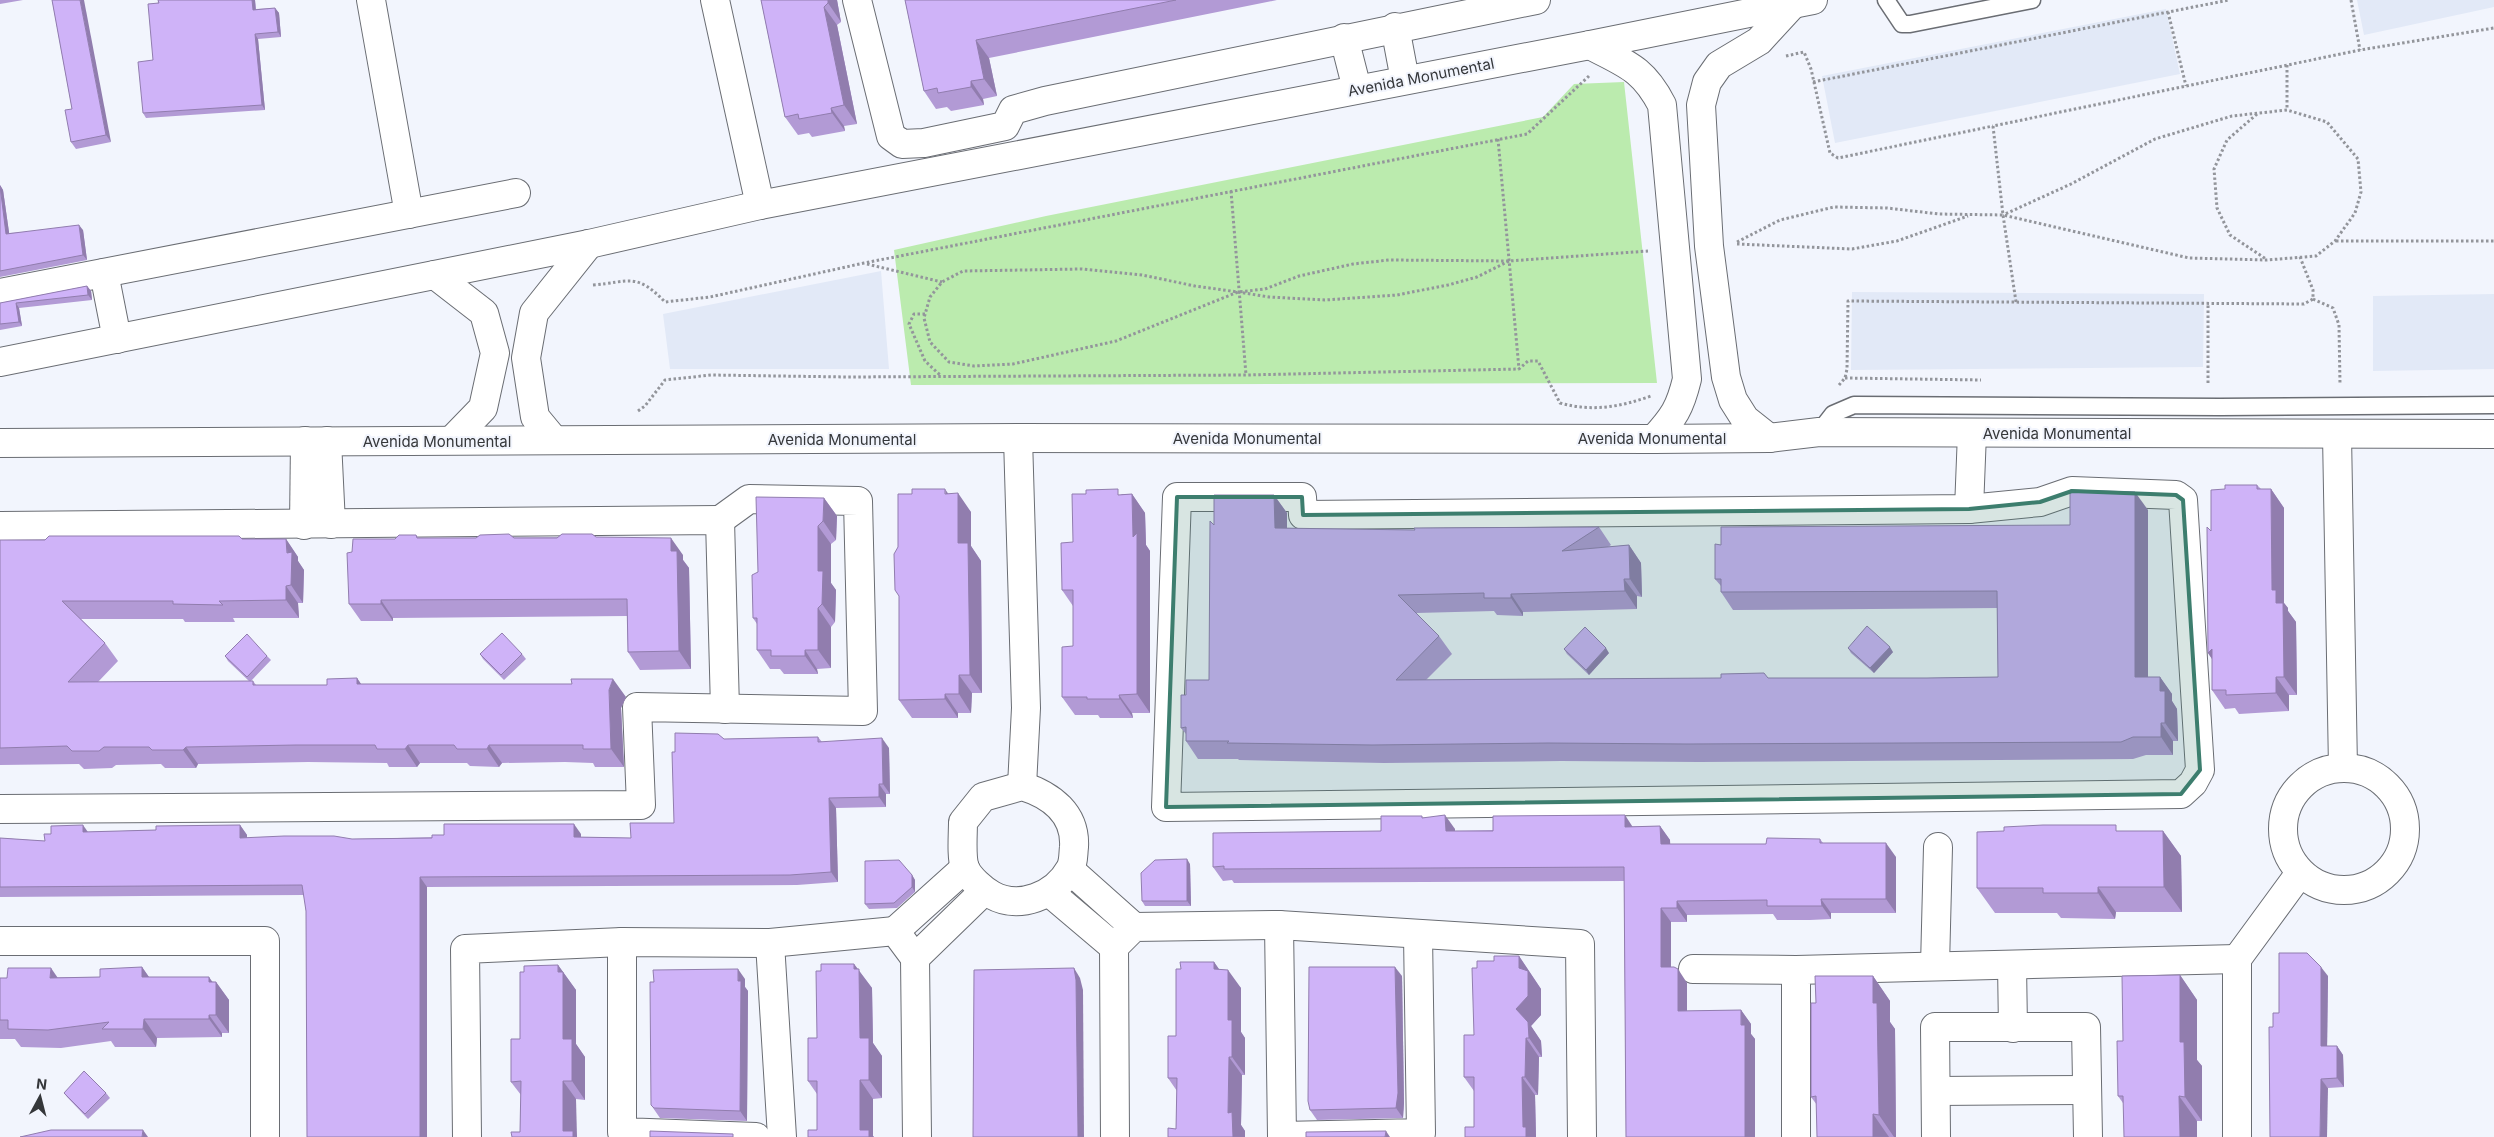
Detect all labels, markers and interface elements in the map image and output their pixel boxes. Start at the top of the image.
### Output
street label: Avenida Monumental [1346,53,1496,101]
street label: Avenida Monumental [1983,424,2131,443]
street label: Avenida Monumental [1173,429,1321,448]
street label: Avenida Monumental [1578,429,1726,448]
street label: Avenida Monumental [768,430,916,449]
street label: Avenida Monumental [363,432,511,451]
north arrow [15,1072,65,1122]
text: N [35,1075,48,1093]

